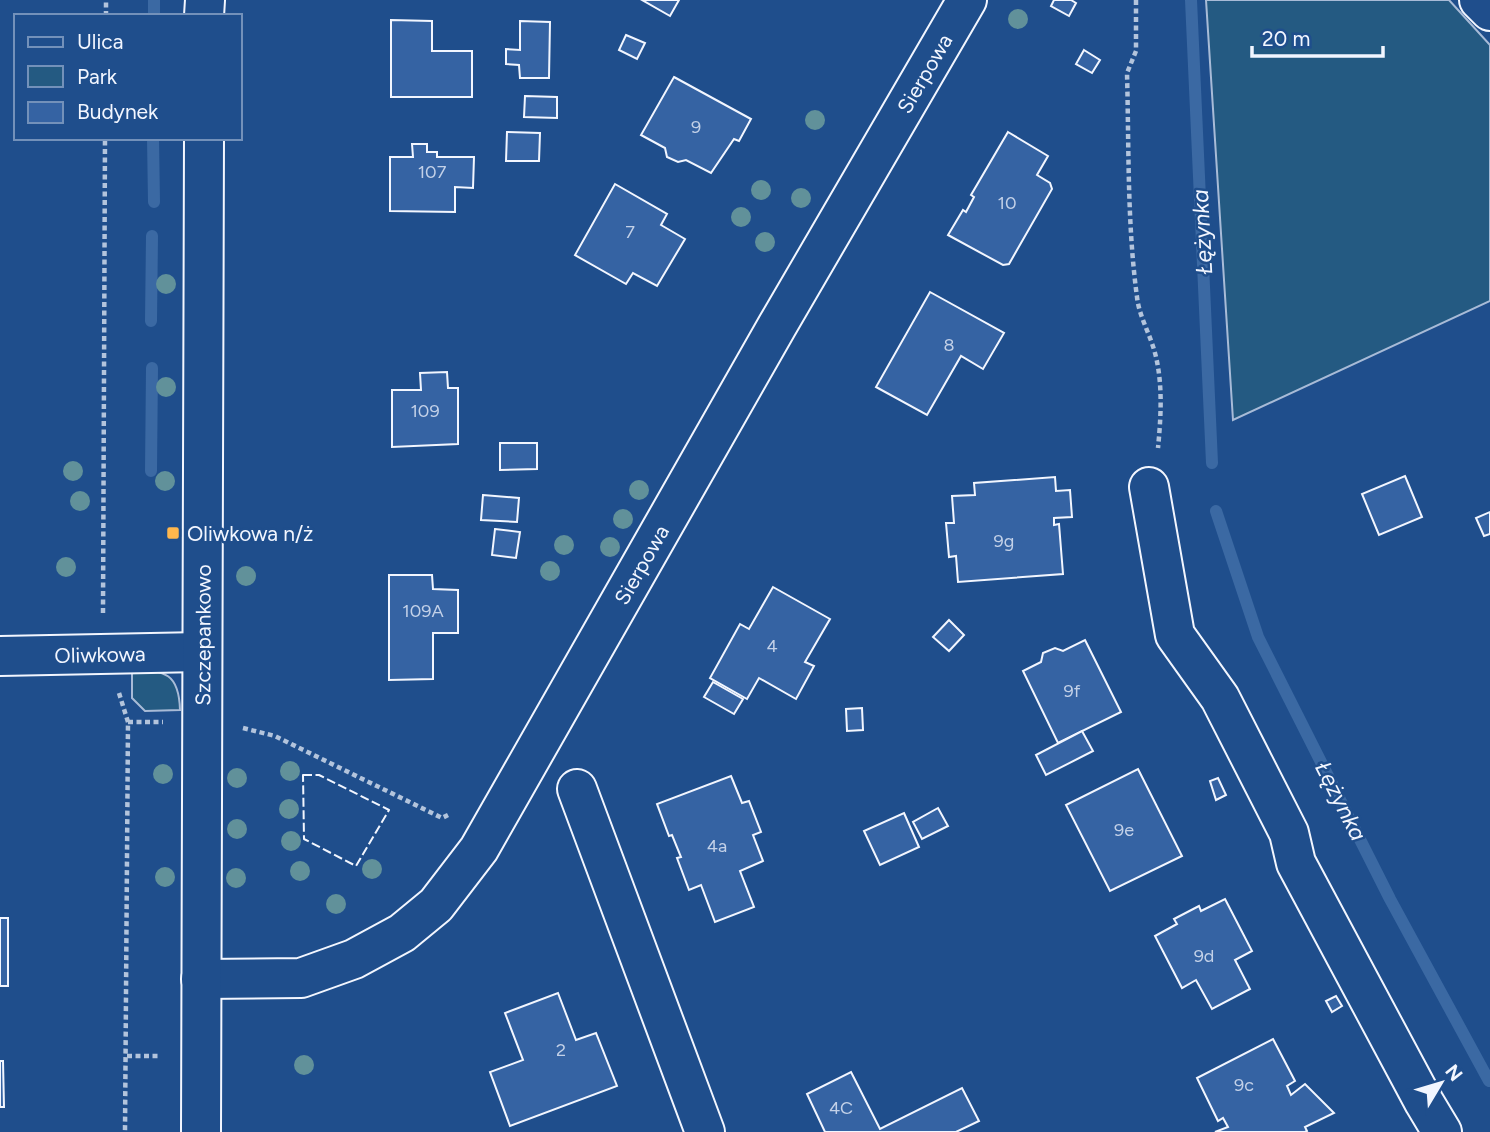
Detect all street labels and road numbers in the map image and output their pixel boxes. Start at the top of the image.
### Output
street label: Sierpowa [891,29,957,117]
street label: Sierpowa [609,520,674,609]
street label: Szczepankowo [190,564,215,706]
street label: Oliwkowa [54,641,146,667]

